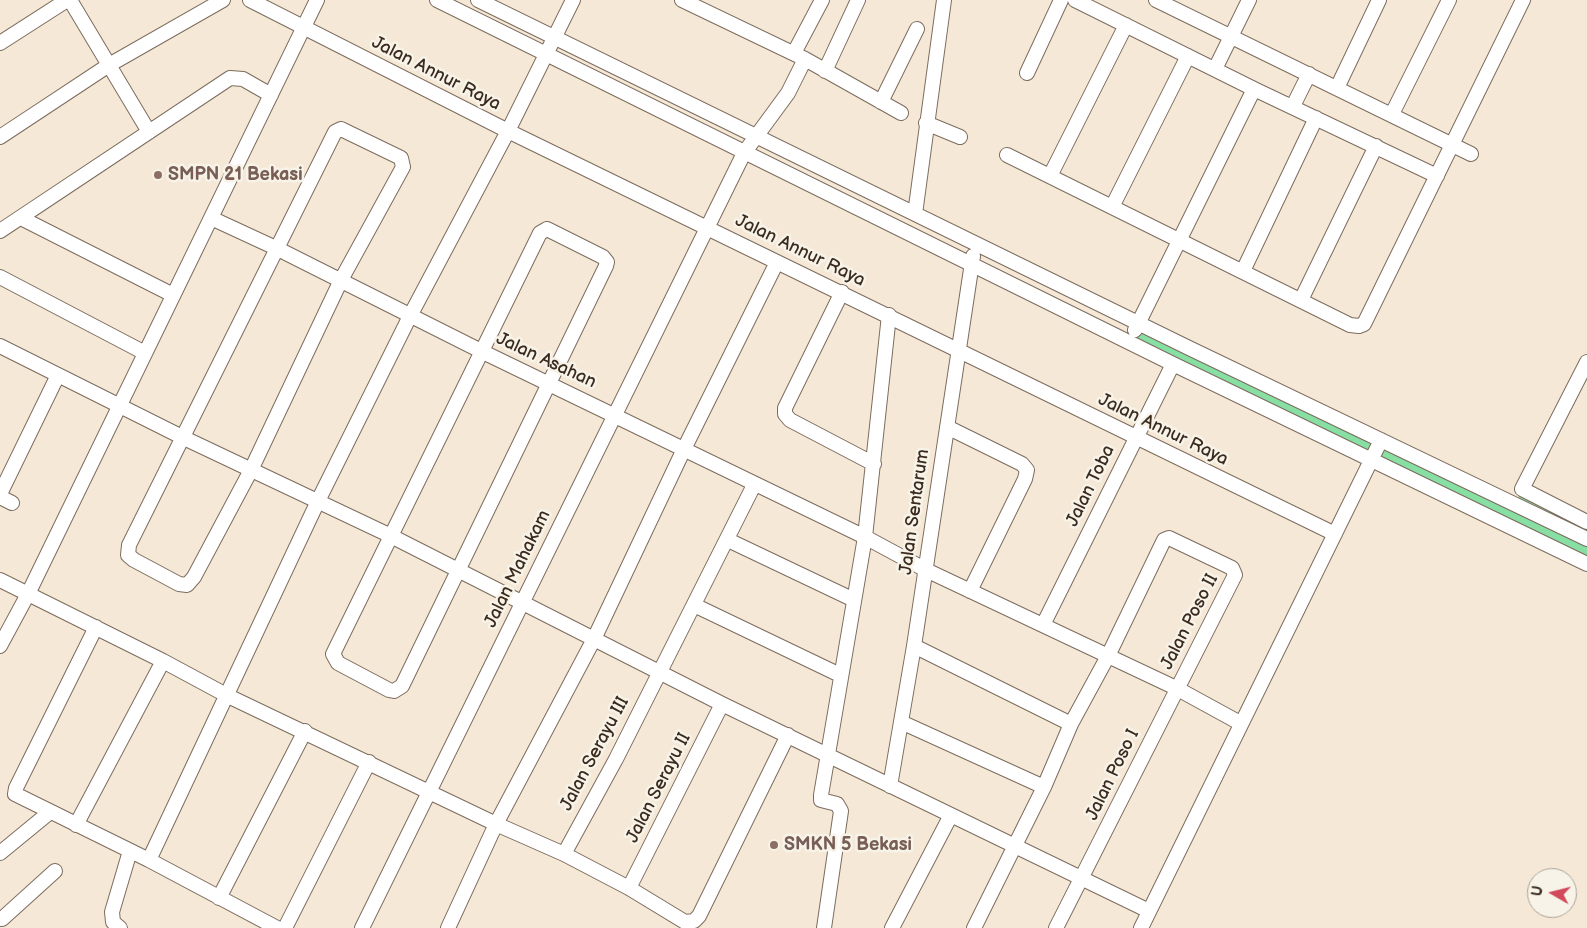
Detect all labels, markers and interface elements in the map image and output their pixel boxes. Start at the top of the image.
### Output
street label: Jalan Annur Raya [368,32,504,116]
place label: SMPN 21 Bekasi [168,164,303,186]
marker: SMPN 21 Bekasi [152,169,164,181]
street label: Jalan Annur Raya [732,210,868,292]
street label: Jalan Asahan [492,328,600,394]
street label: Jalan Annur Raya [1095,389,1231,471]
street label: Jalan Toba [1062,442,1120,530]
street label: Jalan Sentarum [895,448,935,576]
street label: Jalan Mahakam [480,507,556,631]
street label: Jalan Poso II [1157,571,1223,673]
street label: Jalan Serayu III [556,693,634,815]
street label: Jalan Poso I [1082,726,1144,824]
street label: Jalan Serayu II [622,729,696,847]
place label: SMKN 5 Bekasi [784,834,912,856]
marker: SMKN 5 Bekasi [768,839,780,851]
north arrow [1527,868,1577,918]
text: U [1529,885,1547,897]

